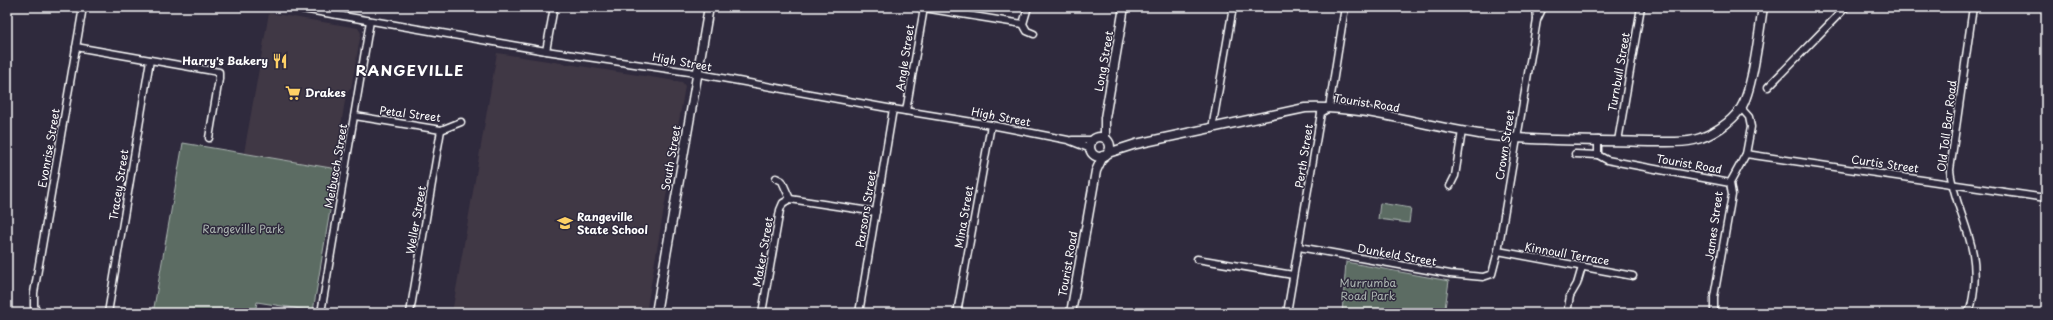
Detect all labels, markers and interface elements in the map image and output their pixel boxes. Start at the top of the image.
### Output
street label: Angle Street [891,23,918,92]
street label: Long Street [1090,29,1117,93]
street label: Turnbull Street [1603,30,1634,113]
street label: High Street [651,48,714,75]
place label: Harry's Bakery [182,52,268,69]
restaurant icon: Harry's Bakery [271,52,289,70]
district label: RANGEVILLE [356,58,464,81]
street label: Old Toll Bar Road [1932,79,1961,173]
supermarket icon: Drakes [284,84,302,102]
place label: Drakes [305,84,346,101]
street label: Tourist Road [1333,89,1401,116]
street label: Petal Street [379,101,442,126]
street label: High Street [970,102,1033,131]
street label: Evonrise Street [33,106,64,189]
street label: Crown Street [1491,108,1519,181]
street label: Meibusch Street [320,122,351,210]
street label: Perth Street [1290,122,1317,189]
street label: South Street [656,123,685,192]
street label: Tracey Street [104,148,133,222]
street label: Tourist Road [1655,149,1723,178]
street label: Curtis Street [1850,150,1920,177]
street label: Parsons Street [851,169,880,249]
street label: Weller Street [401,184,430,255]
street label: Mina Street [950,184,977,250]
street label: James Street [1700,190,1727,262]
place label: Rangeville State School [577,208,648,238]
school or university icon: Rangeville State School [556,214,574,232]
street label: Maker Street [748,215,777,288]
park label: Rangeville Park [202,220,284,237]
street label: Tourist Road [1053,230,1082,298]
street label: Kinnoull Terrace [1523,238,1611,269]
street label: Dunkeld Street [1356,239,1438,270]
park label: Murrumba Road Park [1340,274,1397,304]

